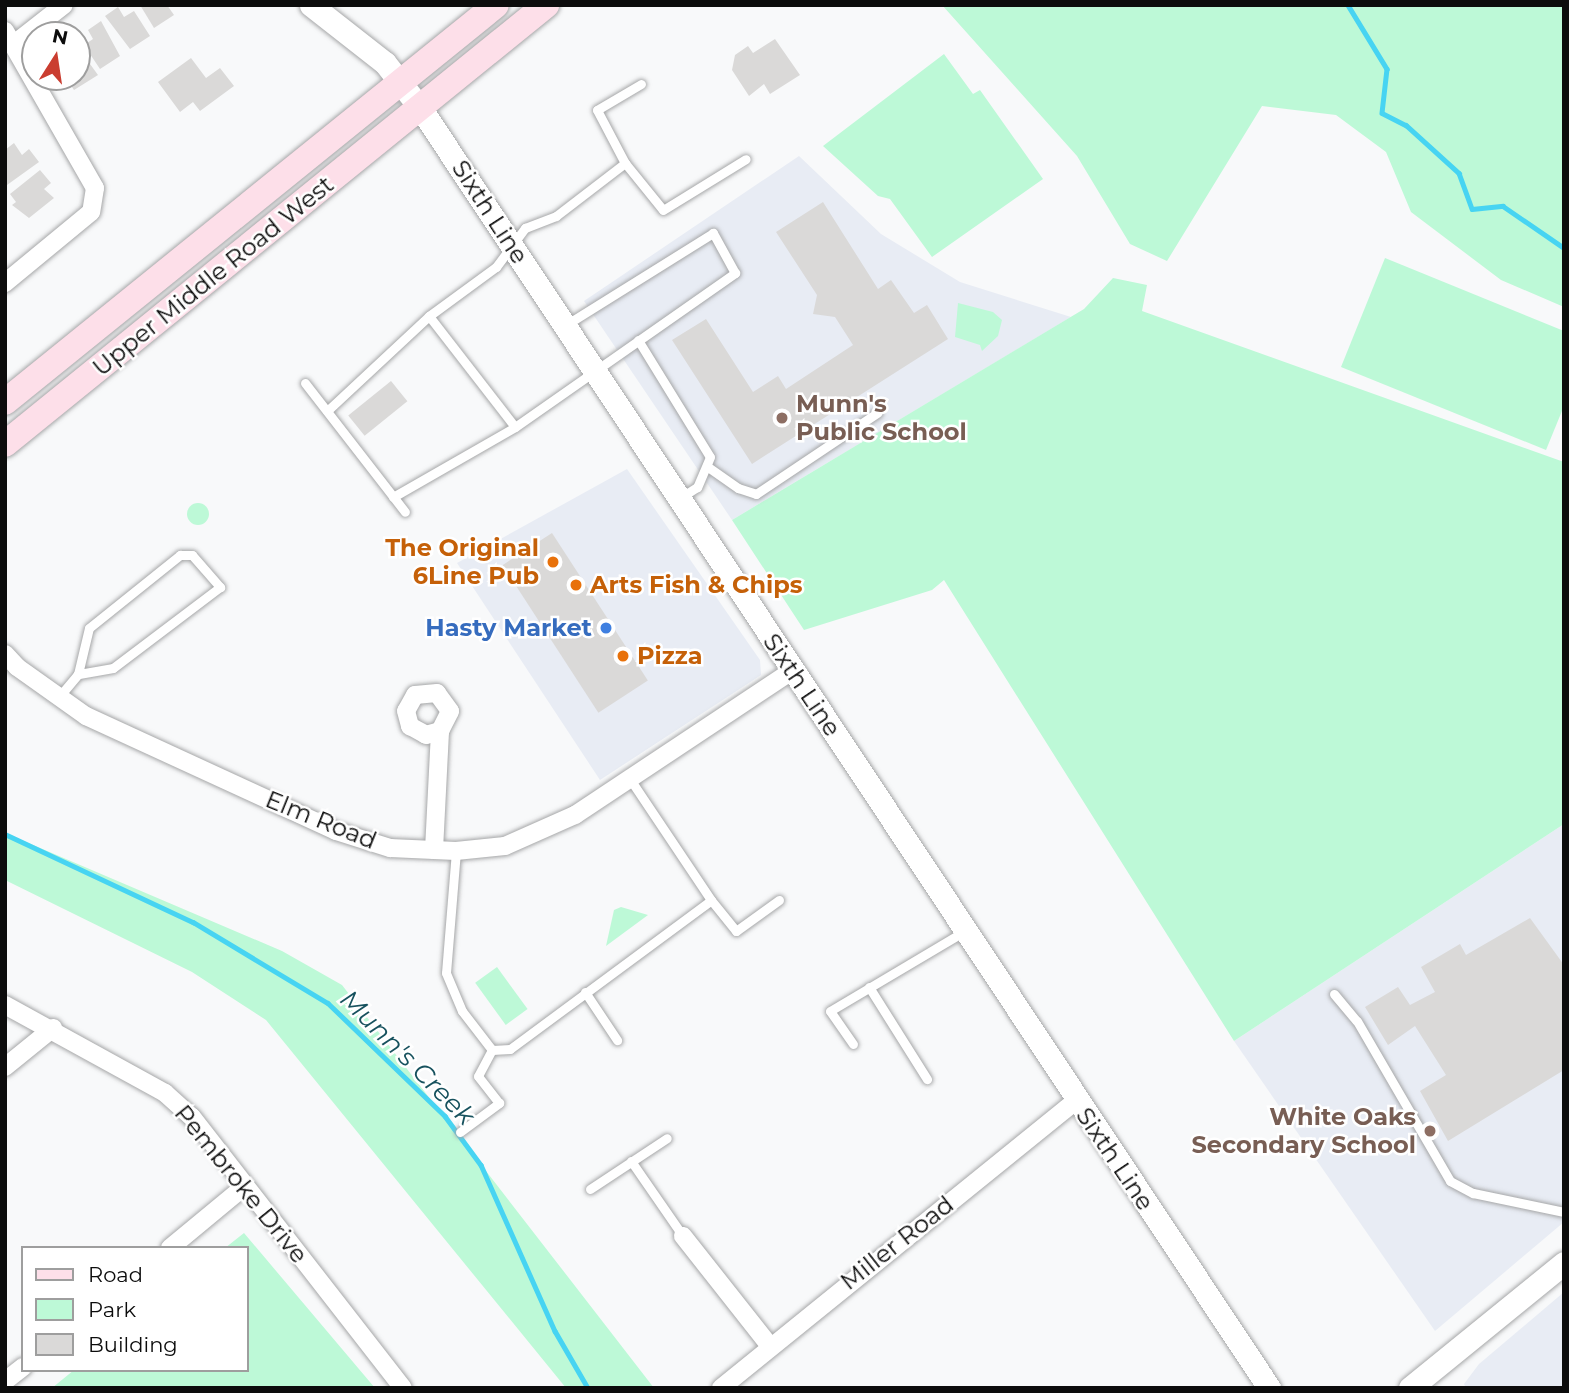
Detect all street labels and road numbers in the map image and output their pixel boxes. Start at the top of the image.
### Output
street label: Sixth Line [446,155,534,269]
street label: Upper Middle Road West [87,170,339,382]
street label: Sixth Line [757,628,847,742]
street label: Elm Road [261,785,381,855]
street label: Pembroke Drive [168,1099,314,1269]
street label: Sixth Line [1070,1102,1160,1216]
street label: Miller Road [835,1190,959,1296]

